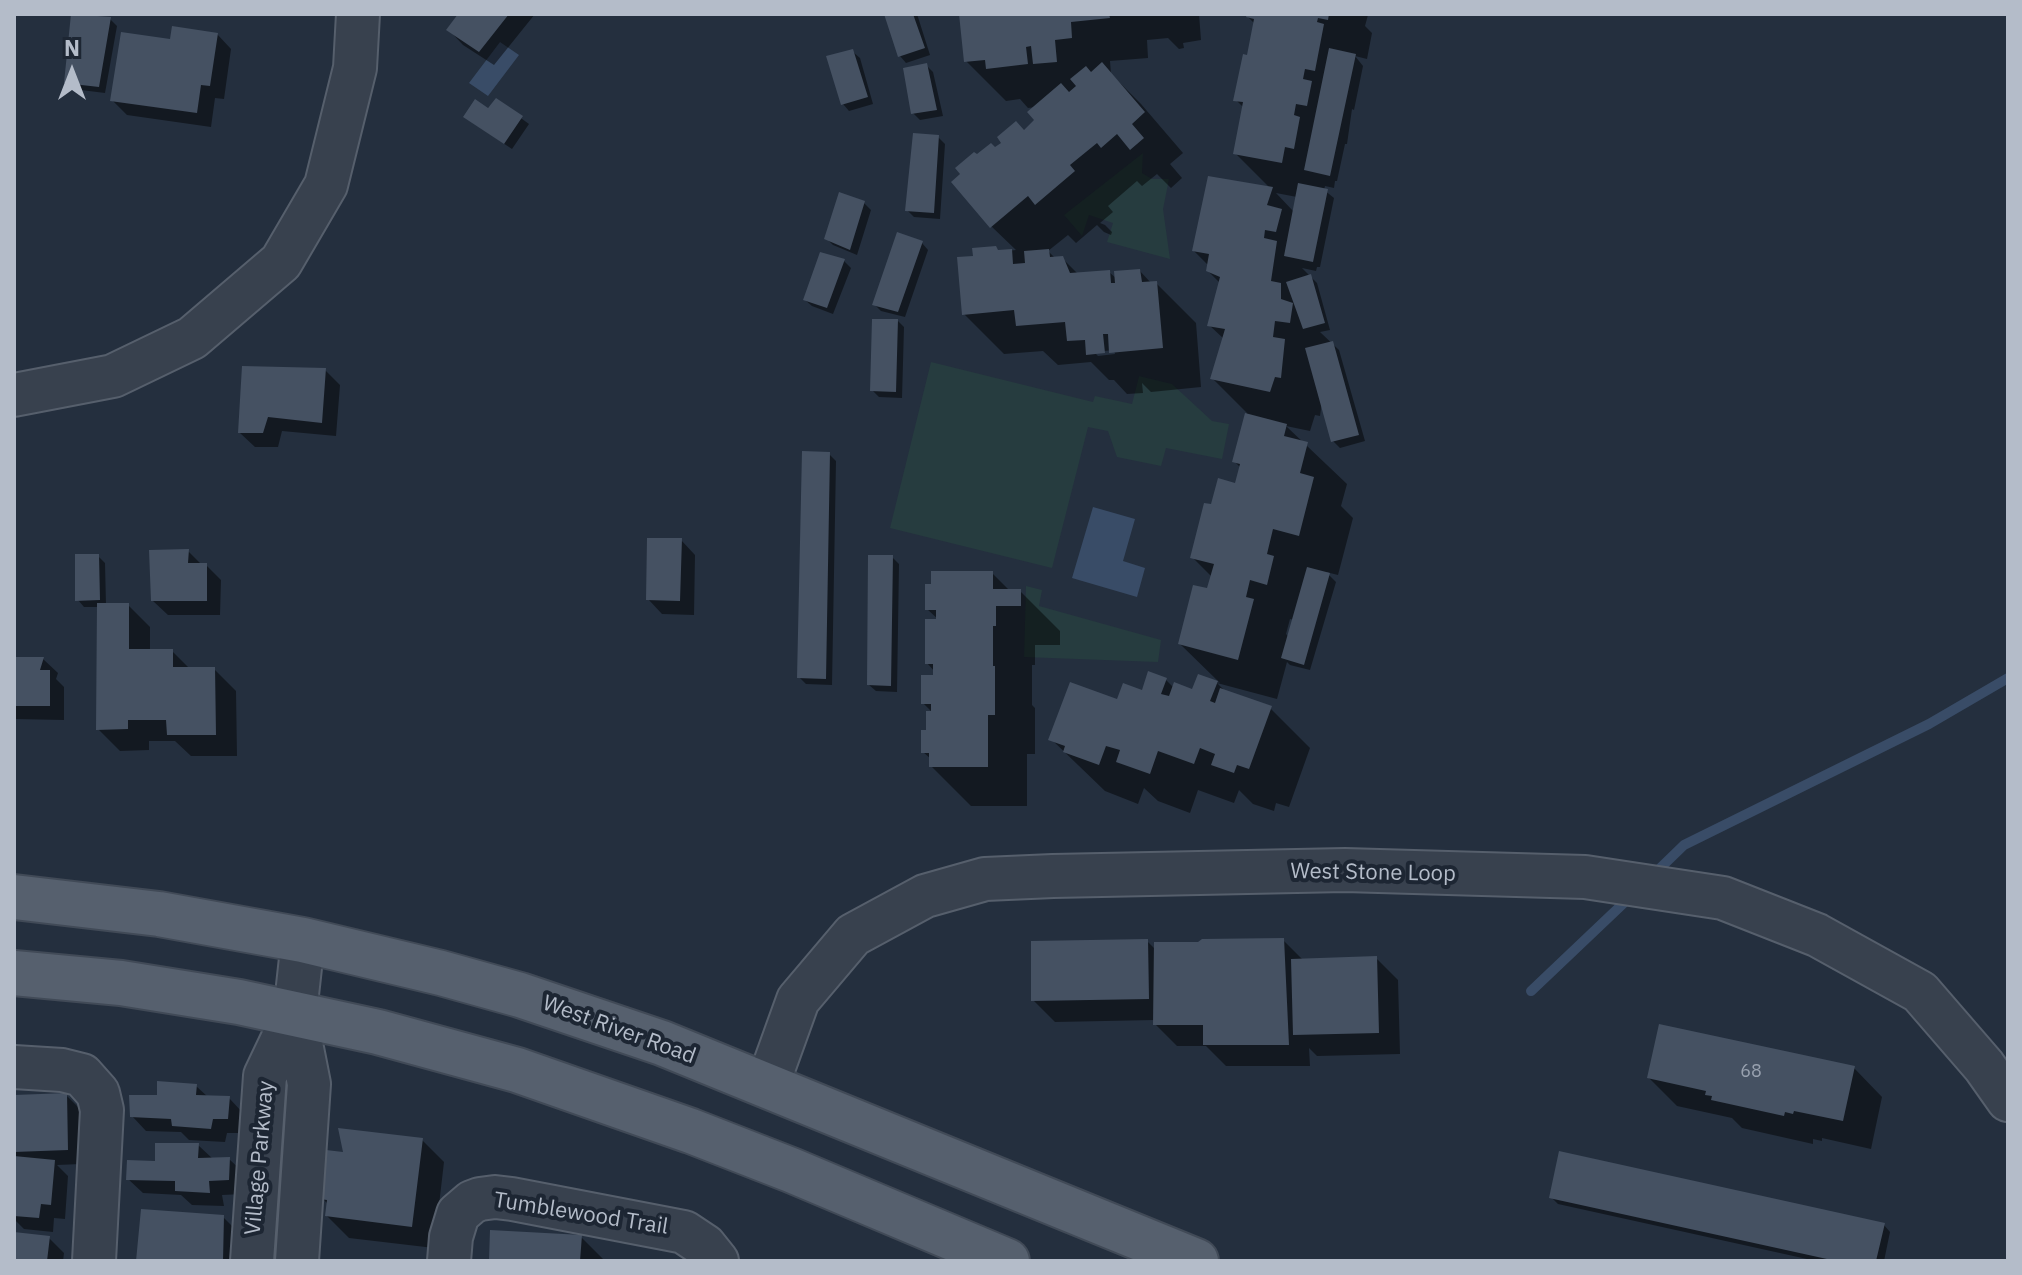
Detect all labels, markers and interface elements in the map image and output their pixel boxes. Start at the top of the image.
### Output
north arrow [32,32,112,112]
text: N [64,33,80,62]
street label: West Stone Loop [1290,858,1456,888]
street label: West River Road [539,990,699,1070]
house number: 68 [1740,1061,1762,1083]
street label: Village Parkway [240,1080,280,1236]
street label: Tumblewood Trail [492,1187,670,1241]

